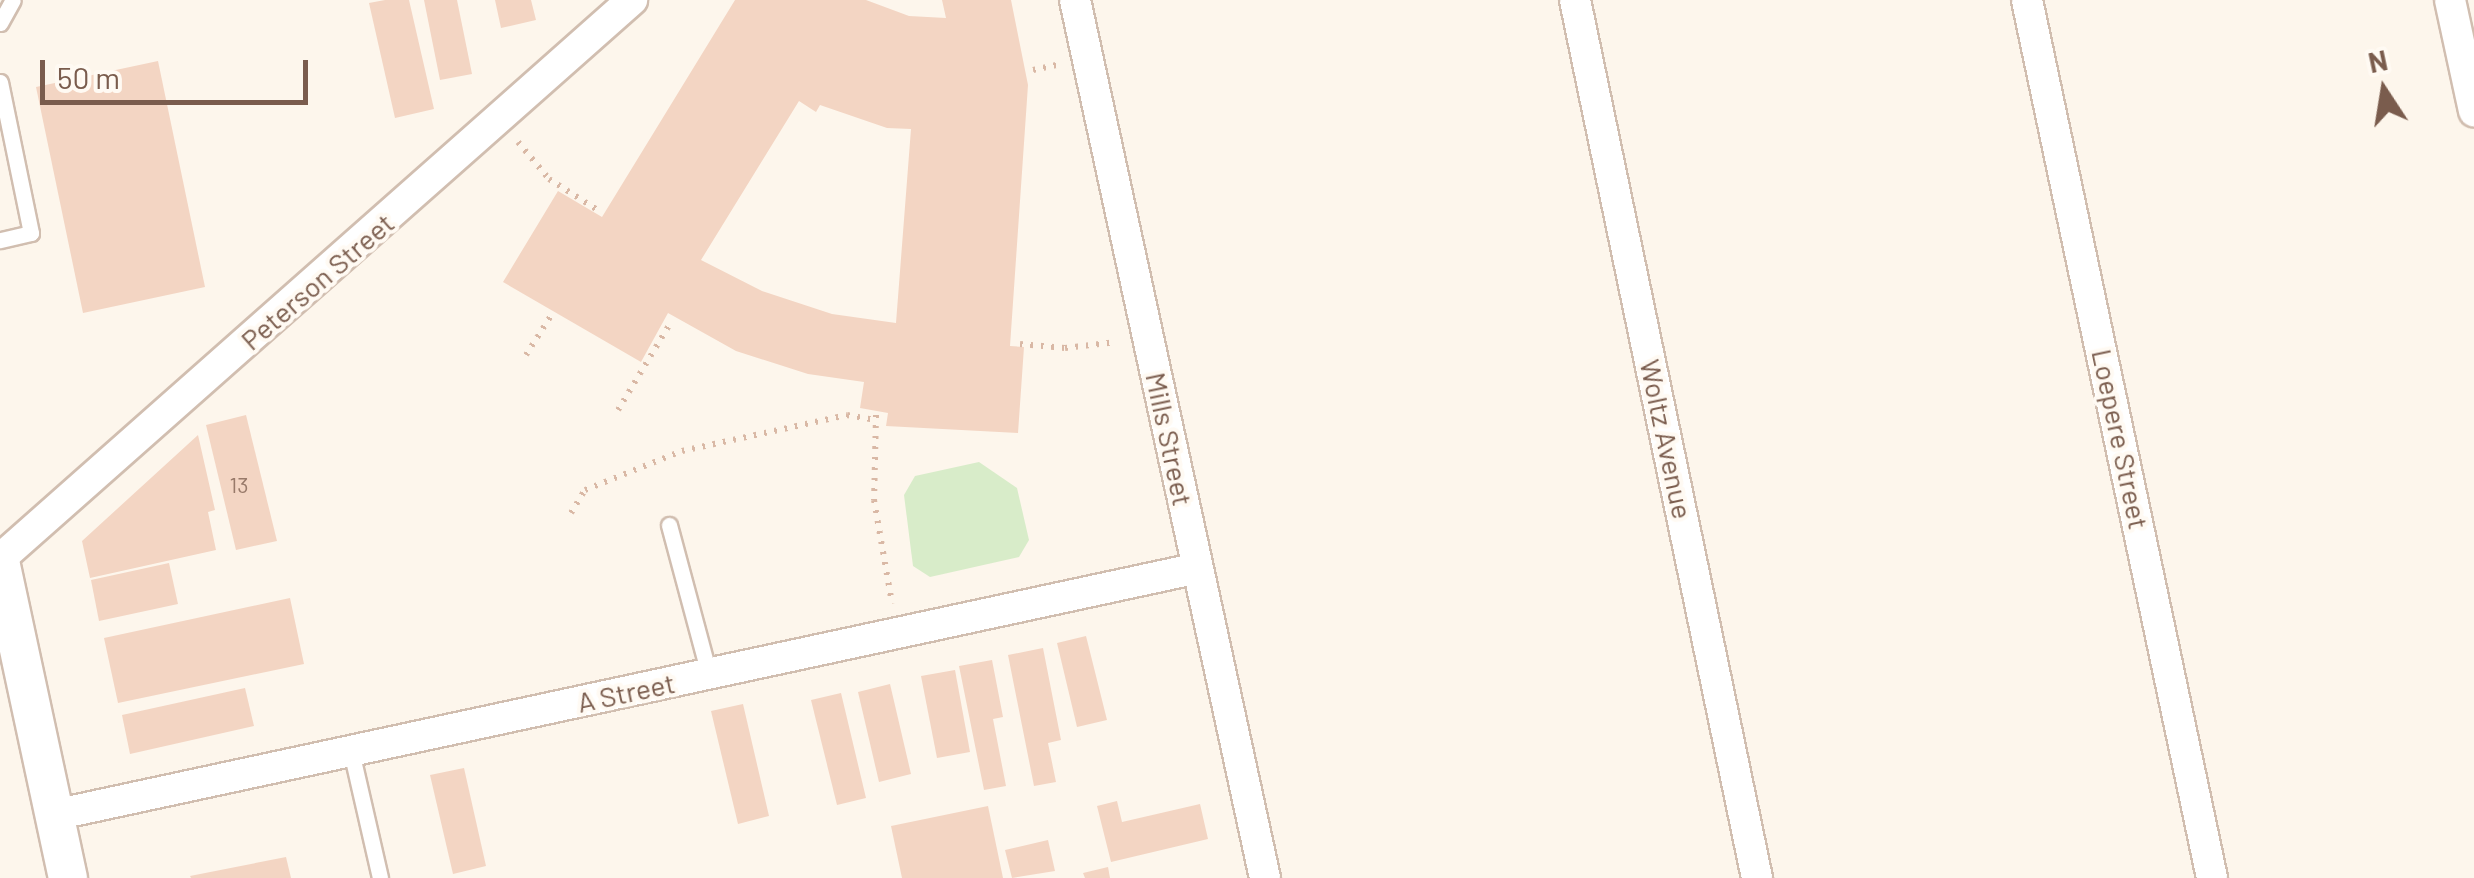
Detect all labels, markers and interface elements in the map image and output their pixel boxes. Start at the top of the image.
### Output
scale bar [45,40,312,102]
north arrow [2334,40,2434,140]
text: N [2365,42,2390,79]
text: 50 m [57,59,120,95]
street label: Peterson Street [234,206,400,356]
street label: Loepere Street [2086,346,2156,532]
street label: Woltz Avenue [1634,356,1700,522]
street label: Mills Street [1139,369,1201,509]
house number: 13 [229,472,249,498]
street label: A Street [574,665,678,719]

